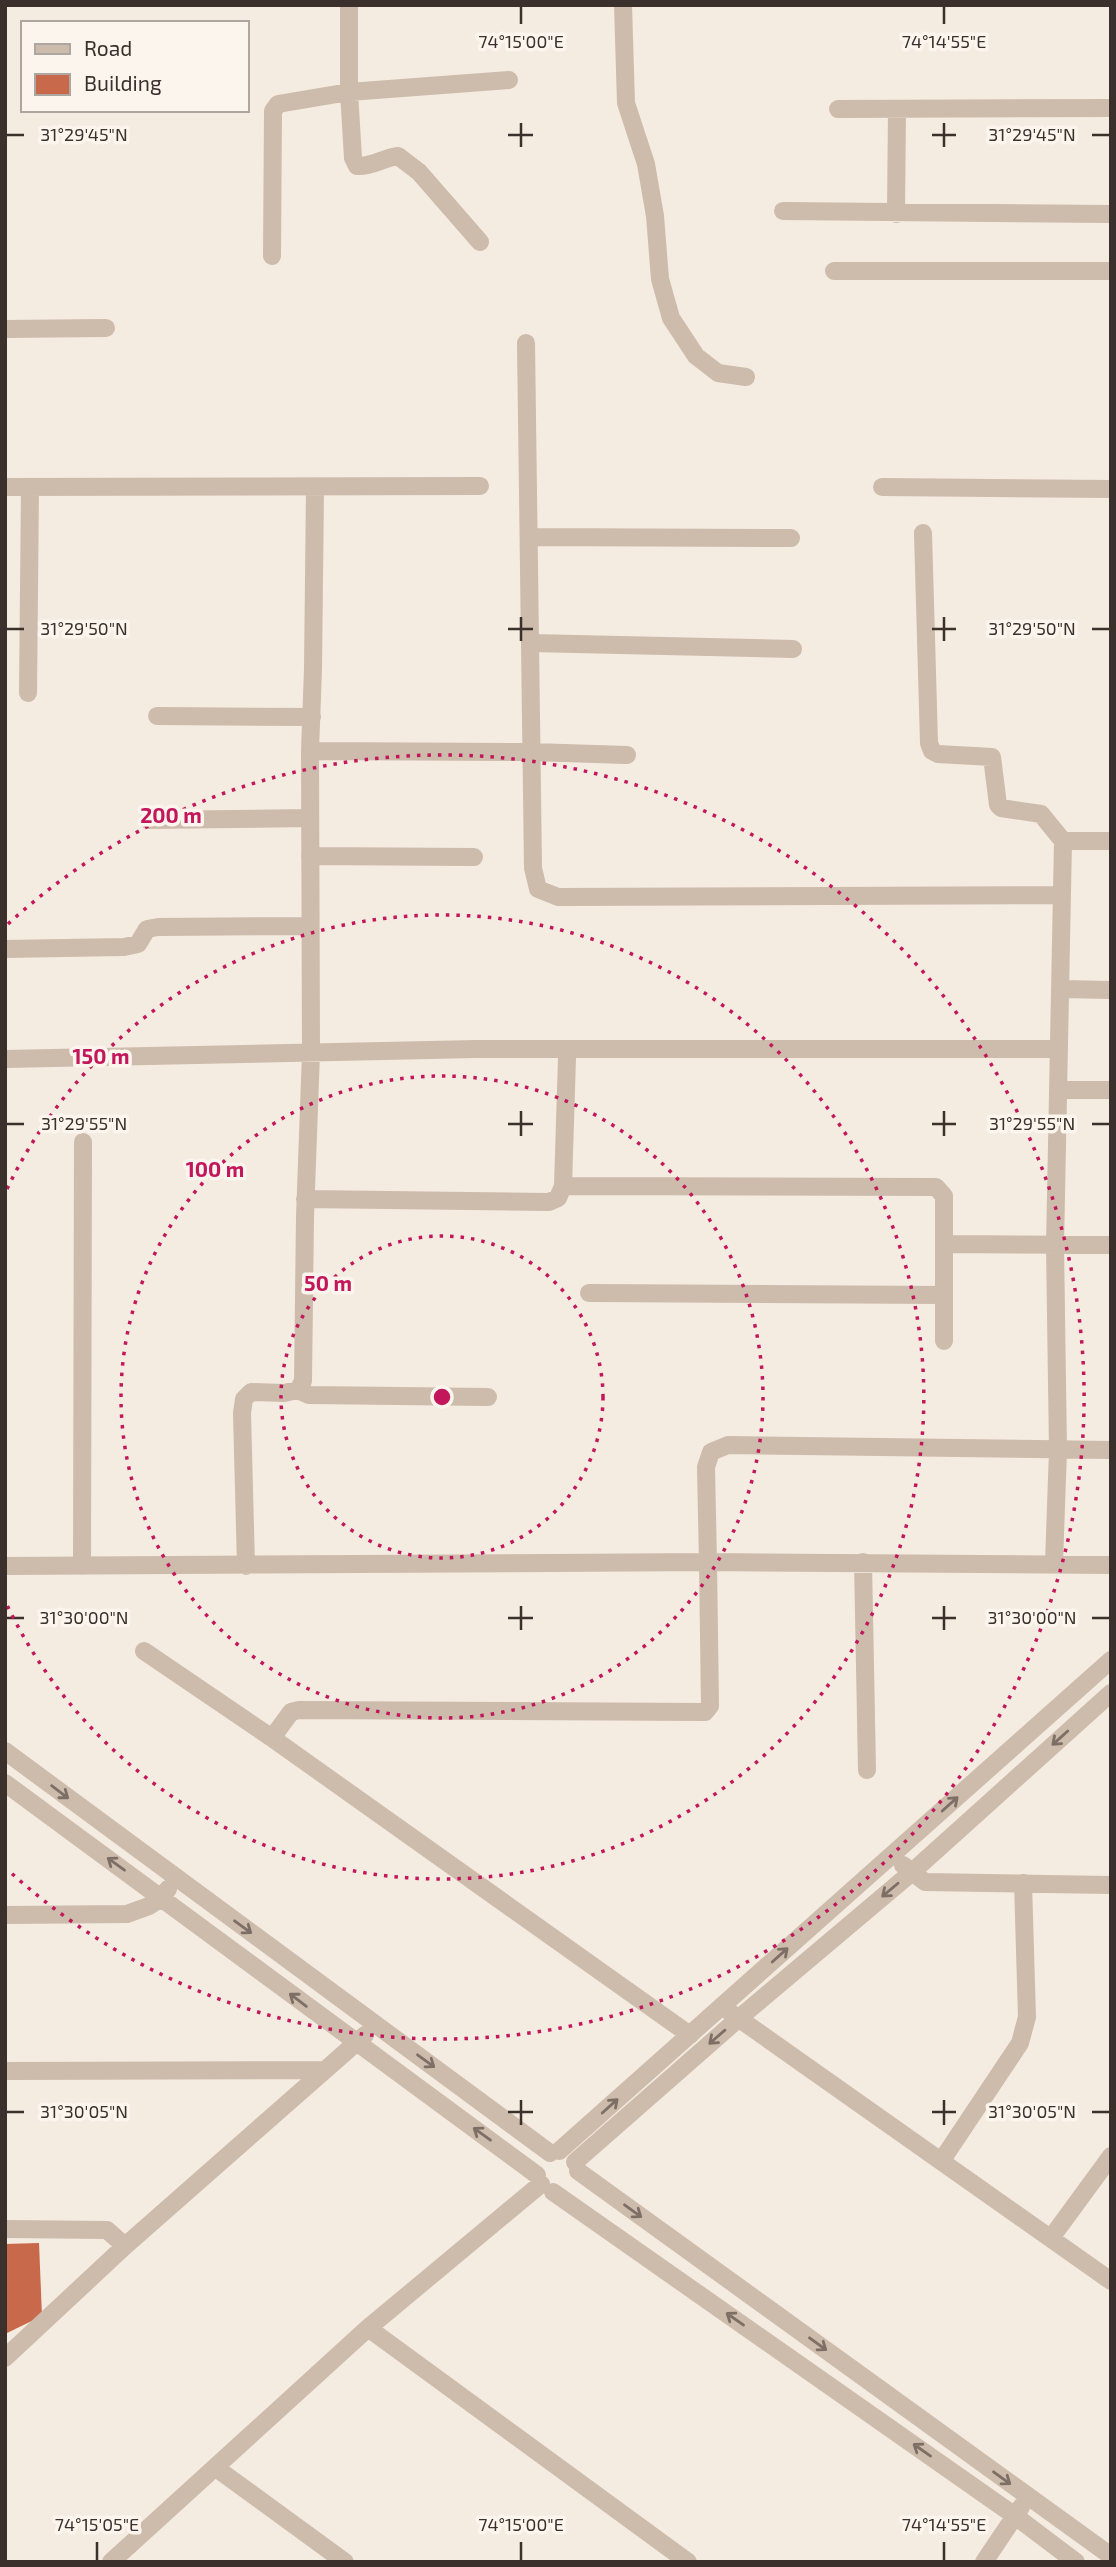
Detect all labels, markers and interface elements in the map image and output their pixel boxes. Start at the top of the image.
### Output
legend [21,21,248,112]
text: 74°15'00"E [478,30,564,52]
text: 74°14'55"E [902,30,986,52]
text: Road [84,35,132,60]
text: Building [84,70,162,95]
text: 31°29'45"N [40,123,128,145]
text: 31°29'45"N [988,123,1076,145]
text: 31°29'50"N [40,617,128,639]
text: 31°29'50"N [988,617,1076,639]
text: 200 m [140,802,202,827]
text: 150 m [73,1043,129,1068]
text: 31°29'55"N [41,1112,127,1134]
text: 31°29'55"N [989,1112,1075,1134]
text: 100 m [186,1156,244,1181]
text: 50 m [304,1270,352,1295]
centre of rings [430,1385,454,1409]
text: 31°30'00"N [39,1606,129,1628]
text: 31°30'00"N [987,1606,1077,1628]
one-way arrow [1052,1730,1069,1747]
one-way arrow [50,1784,69,1799]
one-way arrow [941,1795,958,1812]
one-way arrow [107,1857,126,1872]
one-way arrow [882,1882,900,1898]
one-way arrow [233,1920,252,1934]
one-way arrow [771,1947,789,1963]
one-way arrow [290,1992,308,2007]
one-way arrow [709,2029,726,2046]
one-way arrow [417,2054,435,2069]
one-way arrow [601,2098,619,2114]
text: 31°30'05"N [40,2100,128,2122]
text: 31°30'05"N [988,2100,1076,2122]
one-way arrow [473,2127,492,2142]
one-way arrow [623,2204,642,2219]
one-way arrow [726,2312,745,2326]
one-way arrow [808,2337,827,2352]
one-way arrow [912,2443,932,2457]
one-way arrow [992,2470,1011,2485]
text: 74°15'05"E [55,2513,139,2535]
text: 74°15'00"E [478,2513,564,2535]
text: 74°14'55"E [902,2513,986,2535]

